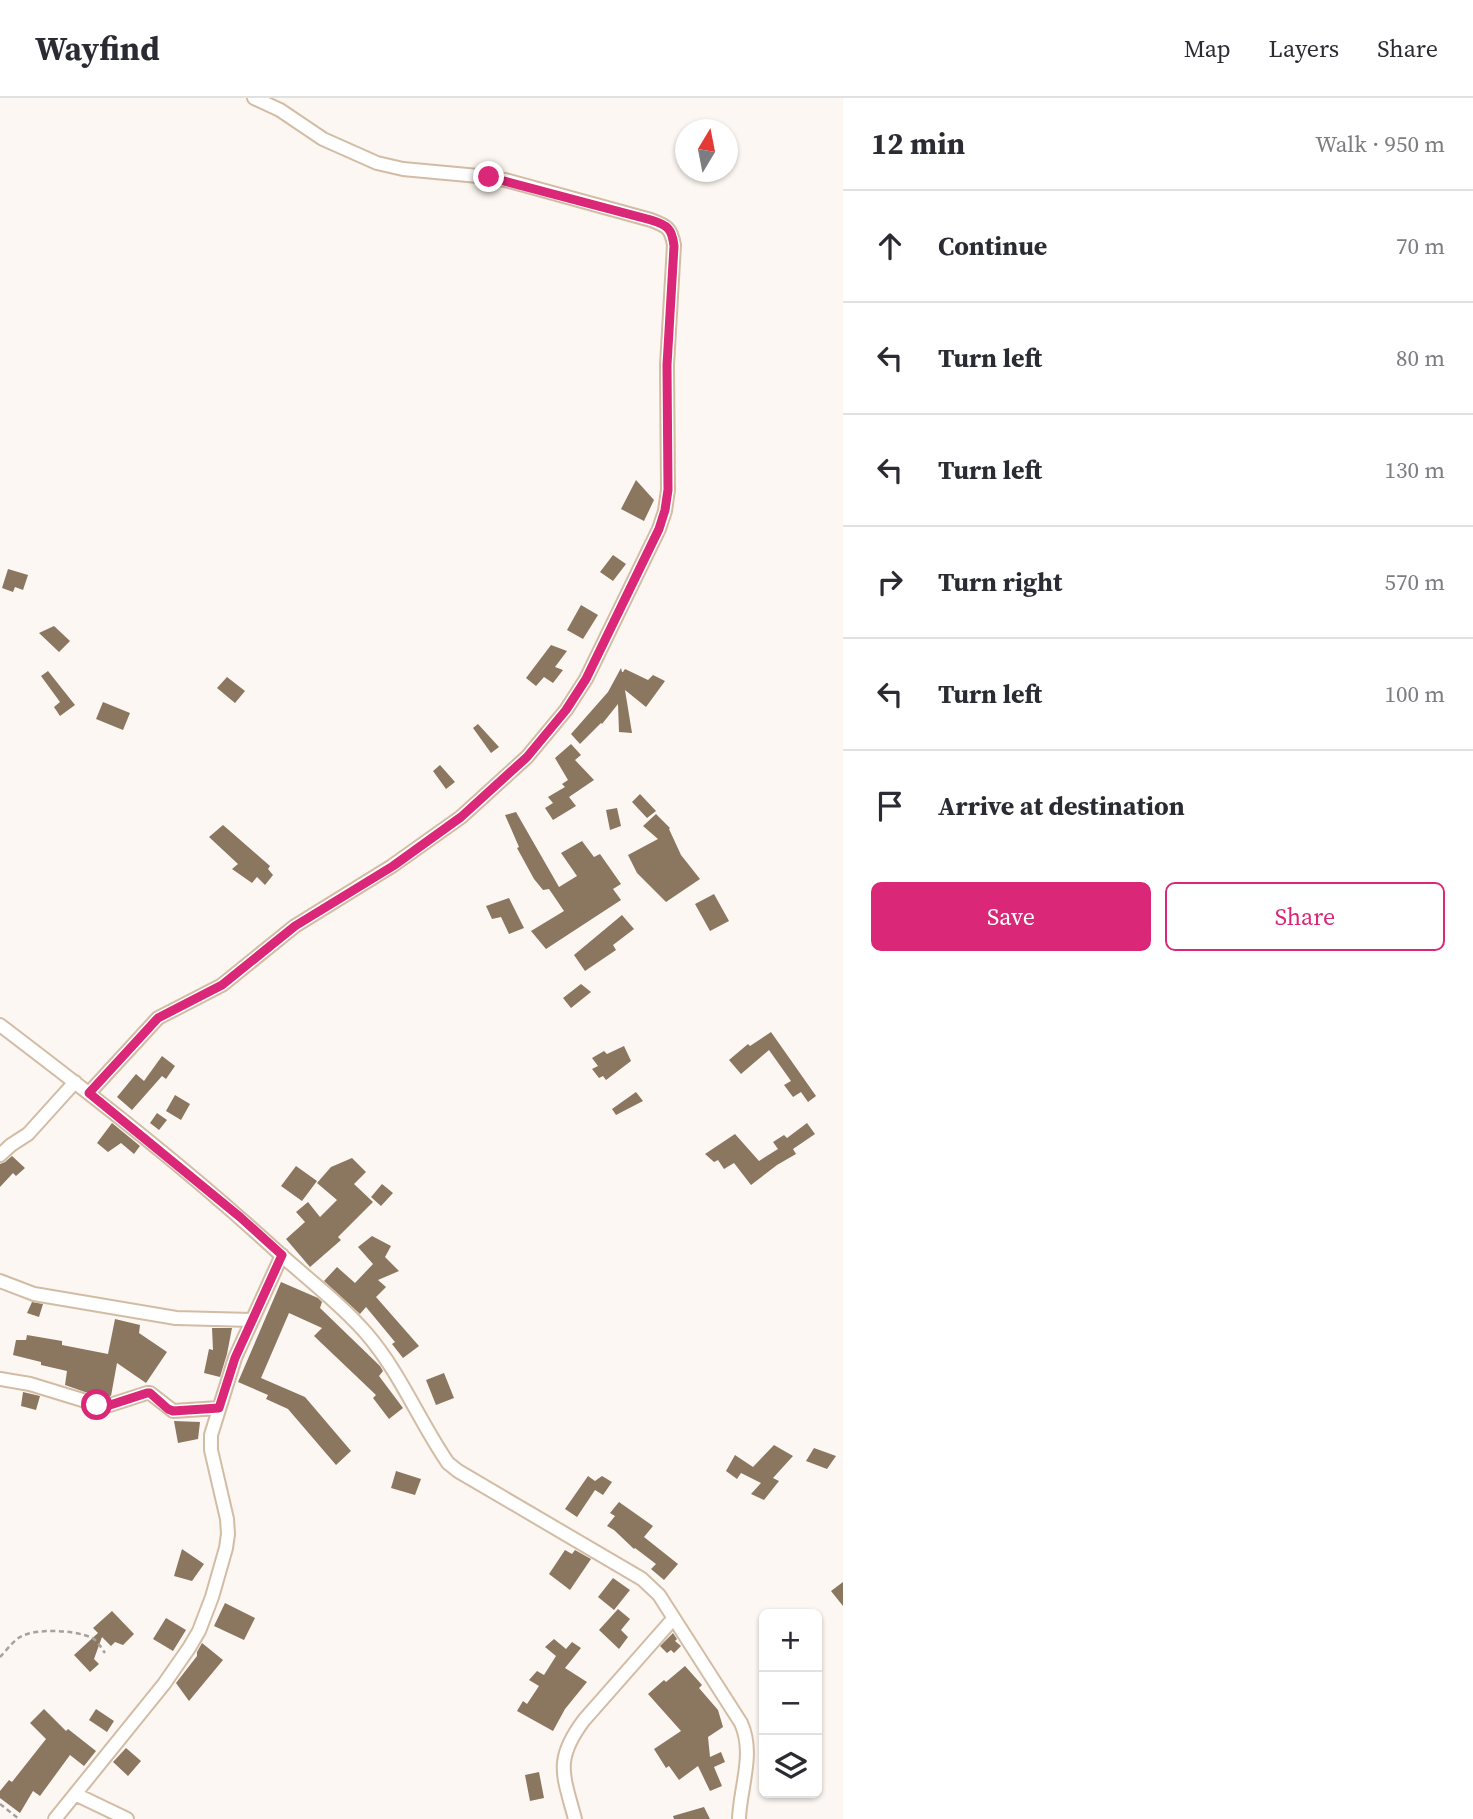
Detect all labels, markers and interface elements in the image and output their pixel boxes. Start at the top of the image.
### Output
text: Wayfind [35,26,160,71]
text: Map [1184,32,1231,65]
text: Layers [1269,32,1339,65]
text: Share [1377,32,1438,65]
north arrow [675,119,738,182]
text: 12 min [871,123,965,164]
text: Walk · 950 m [1315,128,1445,160]
route end [473,161,504,192]
icon: ahead [871,227,909,265]
text: Continue [938,228,1047,264]
text: 70 m [1396,230,1445,262]
icon: left [871,339,909,377]
text: Turn left [938,340,1042,376]
text: 80 m [1396,342,1445,374]
icon: left [871,451,909,489]
text: Turn left [938,452,1042,488]
text: 130 m [1384,454,1445,486]
icon: right [871,563,909,601]
text: Turn right [938,564,1062,600]
text: 570 m [1384,566,1445,598]
icon: left [871,675,909,713]
text: Turn left [938,676,1042,712]
text: 100 m [1384,678,1445,710]
icon: arrive [871,787,909,825]
text: Arrive at destination [938,788,1185,824]
button: Save [871,882,1151,951]
button: Share [1165,882,1445,951]
route start [81,1389,112,1420]
map controls [759,1609,822,1798]
button: + [759,1609,822,1672]
button: − [759,1672,822,1735]
button: layers [759,1735,822,1798]

